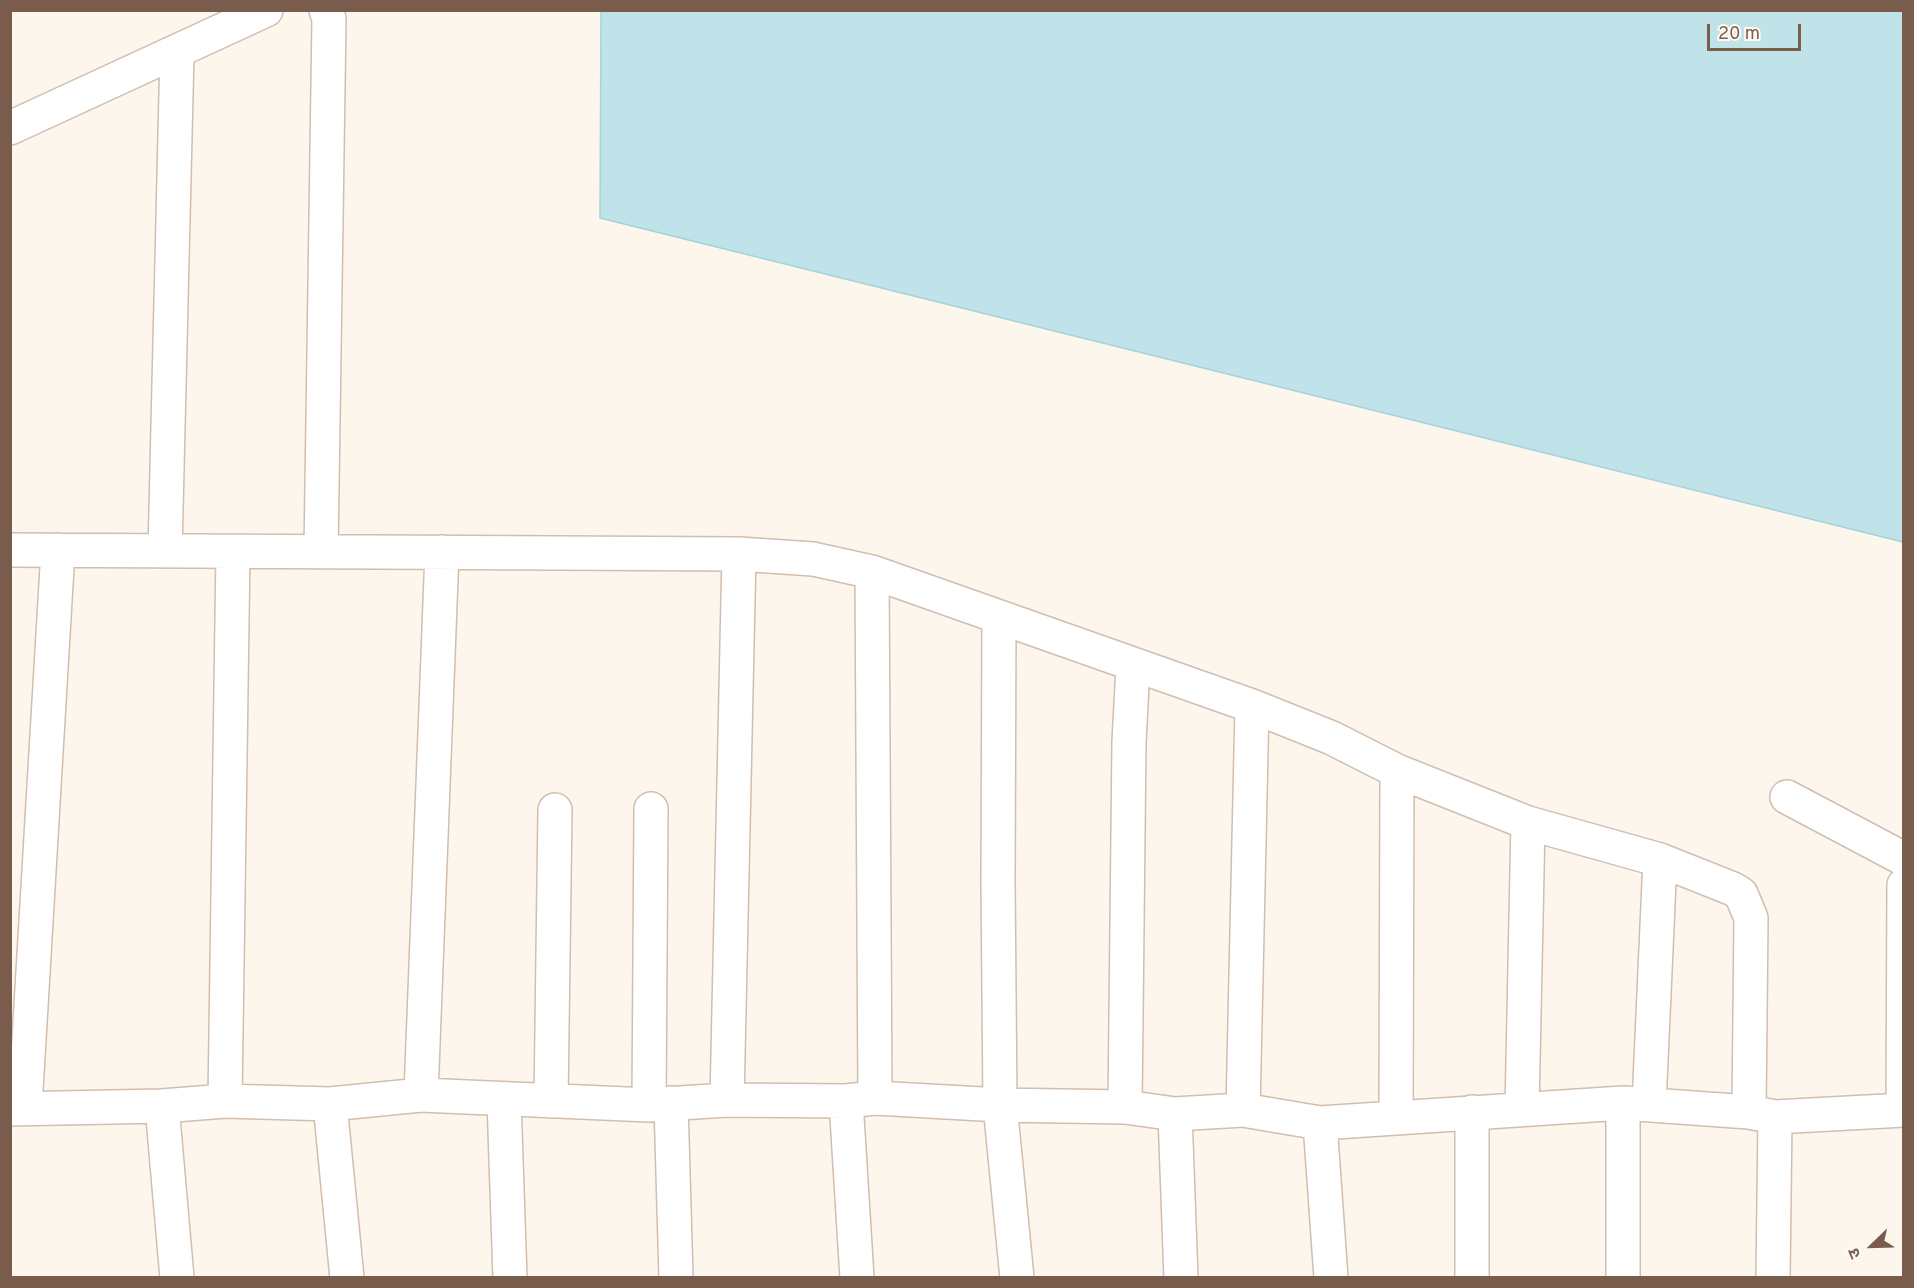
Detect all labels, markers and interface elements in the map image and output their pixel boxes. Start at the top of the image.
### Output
scale bar [1710,12,1804,50]
text: 20 m [1718,23,1760,46]
north arrow [1842,1216,1902,1276]
text: उ [1844,1245,1866,1261]

